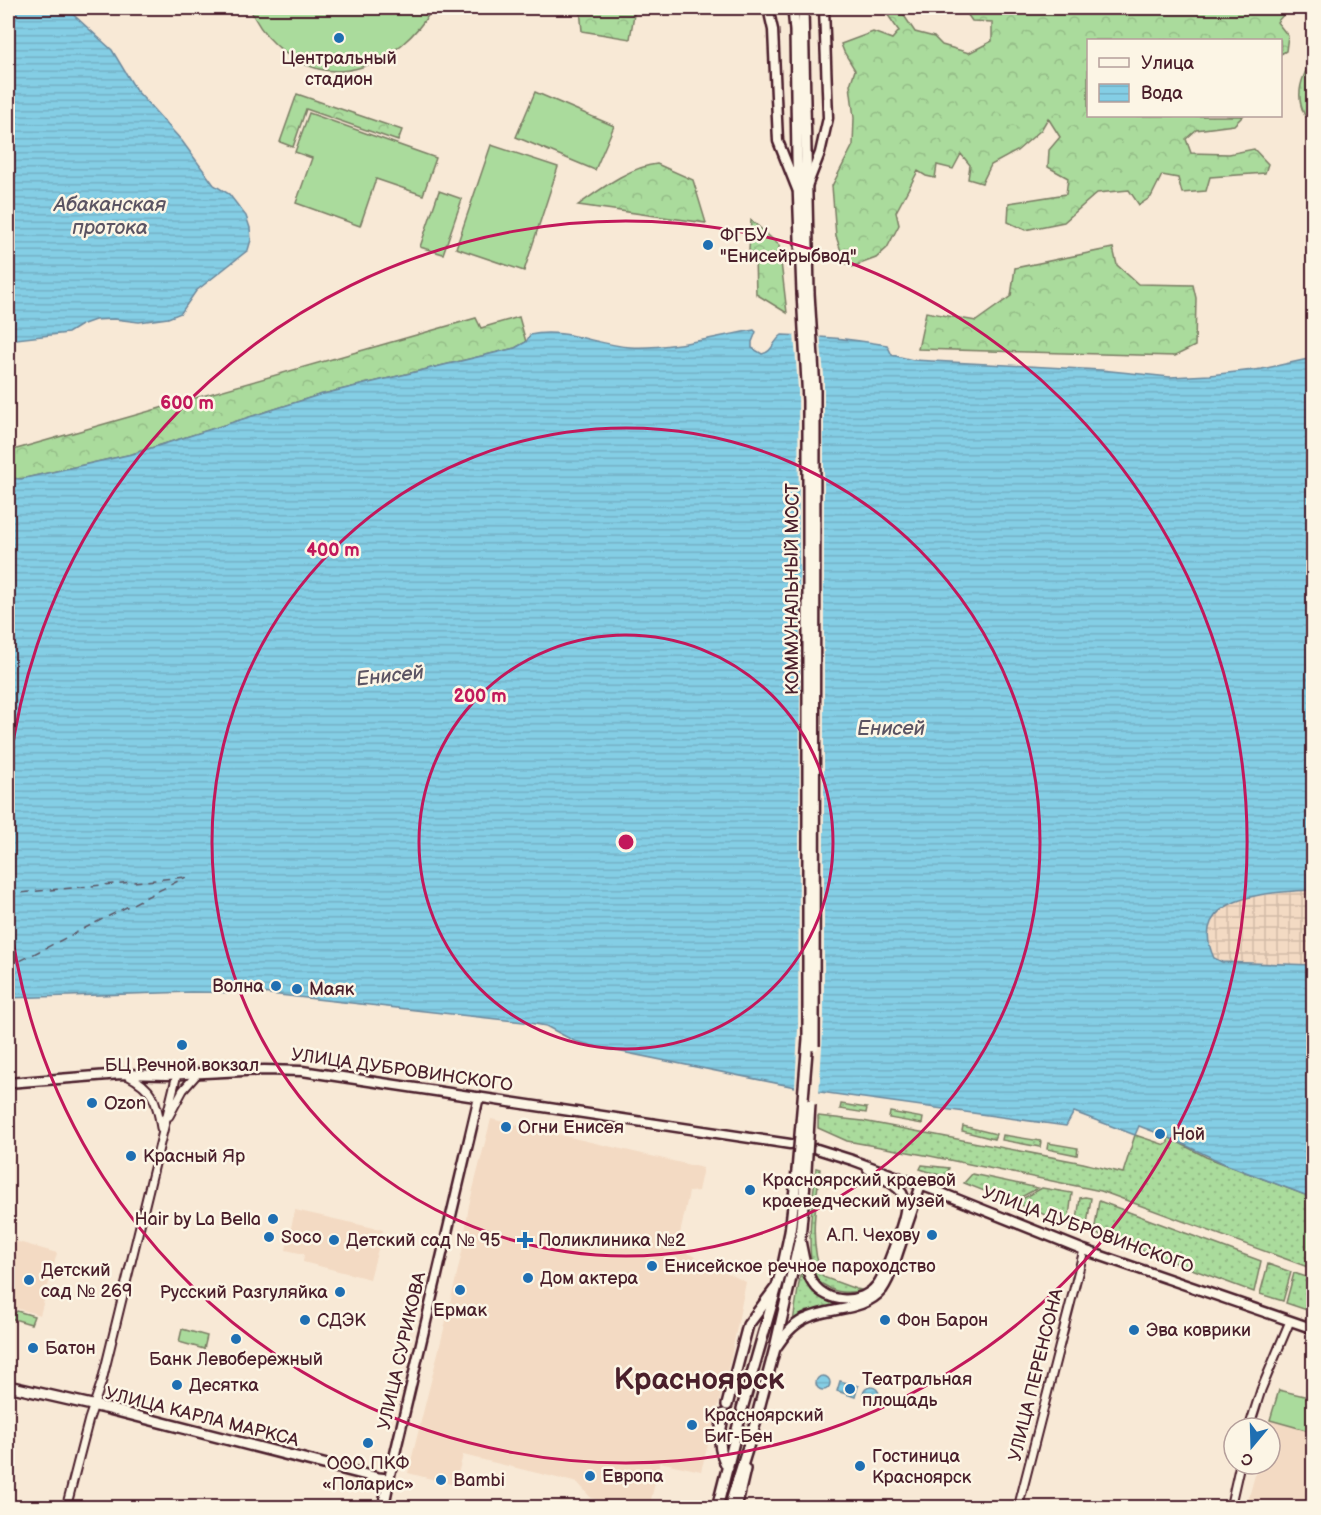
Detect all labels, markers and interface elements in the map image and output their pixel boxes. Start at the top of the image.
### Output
marker: Центральный стадион [332,31,346,45]
legend [1087,39,1282,117]
place label: Центральный стадион [281,48,397,90]
text: Улица [1141,53,1195,74]
text: Вода [1141,83,1183,104]
water label: Абаканская протока [53,193,166,240]
place label: ФГБУ "Енисейрыбвод" [720,225,857,267]
marker: ФГБУ "Енисейрыбвод" [701,238,715,252]
text: 600 m [160,393,214,414]
street label: КОММУНАЛЬНЫЙ МОСТ [782,482,803,695]
text: 400 m [306,540,360,561]
water label: Енисей [355,660,426,691]
text: 200 m [453,686,507,707]
water label: Енисей [857,717,926,741]
centre of rings [616,832,636,852]
place label: Волна [212,976,264,997]
marker: Волна [269,979,283,993]
place label: Маяк [309,979,355,1000]
marker: Маяк [290,982,304,996]
marker: БЦ Речной вокзал [175,1038,189,1052]
street label: УЛИЦА ДУБРОВИНСКОГО [290,1044,514,1096]
place label: БЦ Речной вокзал [105,1055,259,1076]
place label: Ozon [104,1093,146,1114]
marker: Ozon [85,1096,99,1110]
place label: Огни Енисея [518,1117,624,1138]
marker: Огни Енисея [499,1120,513,1134]
place label: Ной [1172,1124,1205,1145]
marker: Ной [1153,1127,1167,1141]
place label: Красный Яр [143,1146,245,1167]
marker: Красный Яр [124,1149,138,1163]
place label: Красноярский краевой краеведческий музей [762,1170,956,1212]
street label: УЛИЦА ДУБРОВИНСКОГО [979,1182,1197,1278]
marker: Красноярский краевой краеведческий музей [743,1183,757,1197]
place label: Hair by La Bella [134,1209,261,1230]
marker: Hair by La Bella [266,1212,280,1226]
place label: А.П. Чехову [826,1225,921,1246]
place label: Soco [281,1227,322,1248]
marker: А.П. Чехову [925,1228,939,1242]
marker: Soco [262,1230,276,1244]
place label: Детский сад № 95 [346,1230,501,1251]
place label: Поликлиника №2 [538,1230,686,1251]
marker: Поликлиника №2 [516,1231,534,1249]
marker: Детский сад № 95 [327,1233,341,1247]
place label: Енисейское речное пароходство [664,1256,936,1277]
marker: Енисейское речное пароходство [645,1259,659,1273]
place label: Детский сад № 269 [41,1260,132,1302]
place label: Дом актера [540,1268,639,1289]
street label: УЛИЦА СУРИКОВА [374,1270,430,1432]
marker: Дом актера [521,1271,535,1285]
marker: Детский сад № 269 [22,1273,36,1287]
place label: Русский Разгуляйка [159,1282,328,1303]
marker: Ермак [453,1283,467,1297]
marker: Русский Разгуляйка [333,1285,347,1299]
street label: УЛИЦА ПЕРЕНСОНА [1004,1286,1068,1463]
place label: Ермак [433,1300,487,1321]
place label: СДЭК [317,1310,366,1331]
place label: Фон Барон [897,1310,988,1331]
marker: СДЭК [298,1313,312,1327]
marker: Фон Барон [878,1313,892,1327]
place label: Эва коврики [1146,1320,1251,1341]
marker: Эва коврики [1127,1323,1141,1337]
marker: Банк Левобережный [229,1332,243,1346]
place label: Батон [45,1338,96,1359]
marker: Батон [26,1341,40,1355]
place label: Банк Левобережный [149,1349,323,1370]
district label: Красноярск [614,1362,785,1398]
place label: Театральная площадь [862,1369,972,1411]
place label: Десятка [189,1375,259,1396]
marker: Десятка [170,1378,184,1392]
marker: Театральная площадь [843,1382,857,1396]
street label: УЛИЦА КАРЛА МАРКСА [103,1383,301,1451]
place label: Красноярский Биг-Бен [704,1405,824,1447]
north arrow [1222,1416,1282,1476]
marker: Красноярский Биг-Бен [685,1418,699,1432]
marker: ООО ПКФ «Поларис» [361,1436,375,1450]
place label: Гостиница Красноярск [872,1446,972,1488]
text: С [1239,1448,1256,1470]
place label: ООО ПКФ «Поларис» [322,1453,414,1495]
marker: Гостиница Красноярск [853,1459,867,1473]
place label: Европа [602,1466,664,1487]
marker: Европа [583,1469,597,1483]
place label: Bambi [453,1470,505,1491]
marker: Bambi [434,1473,448,1487]

